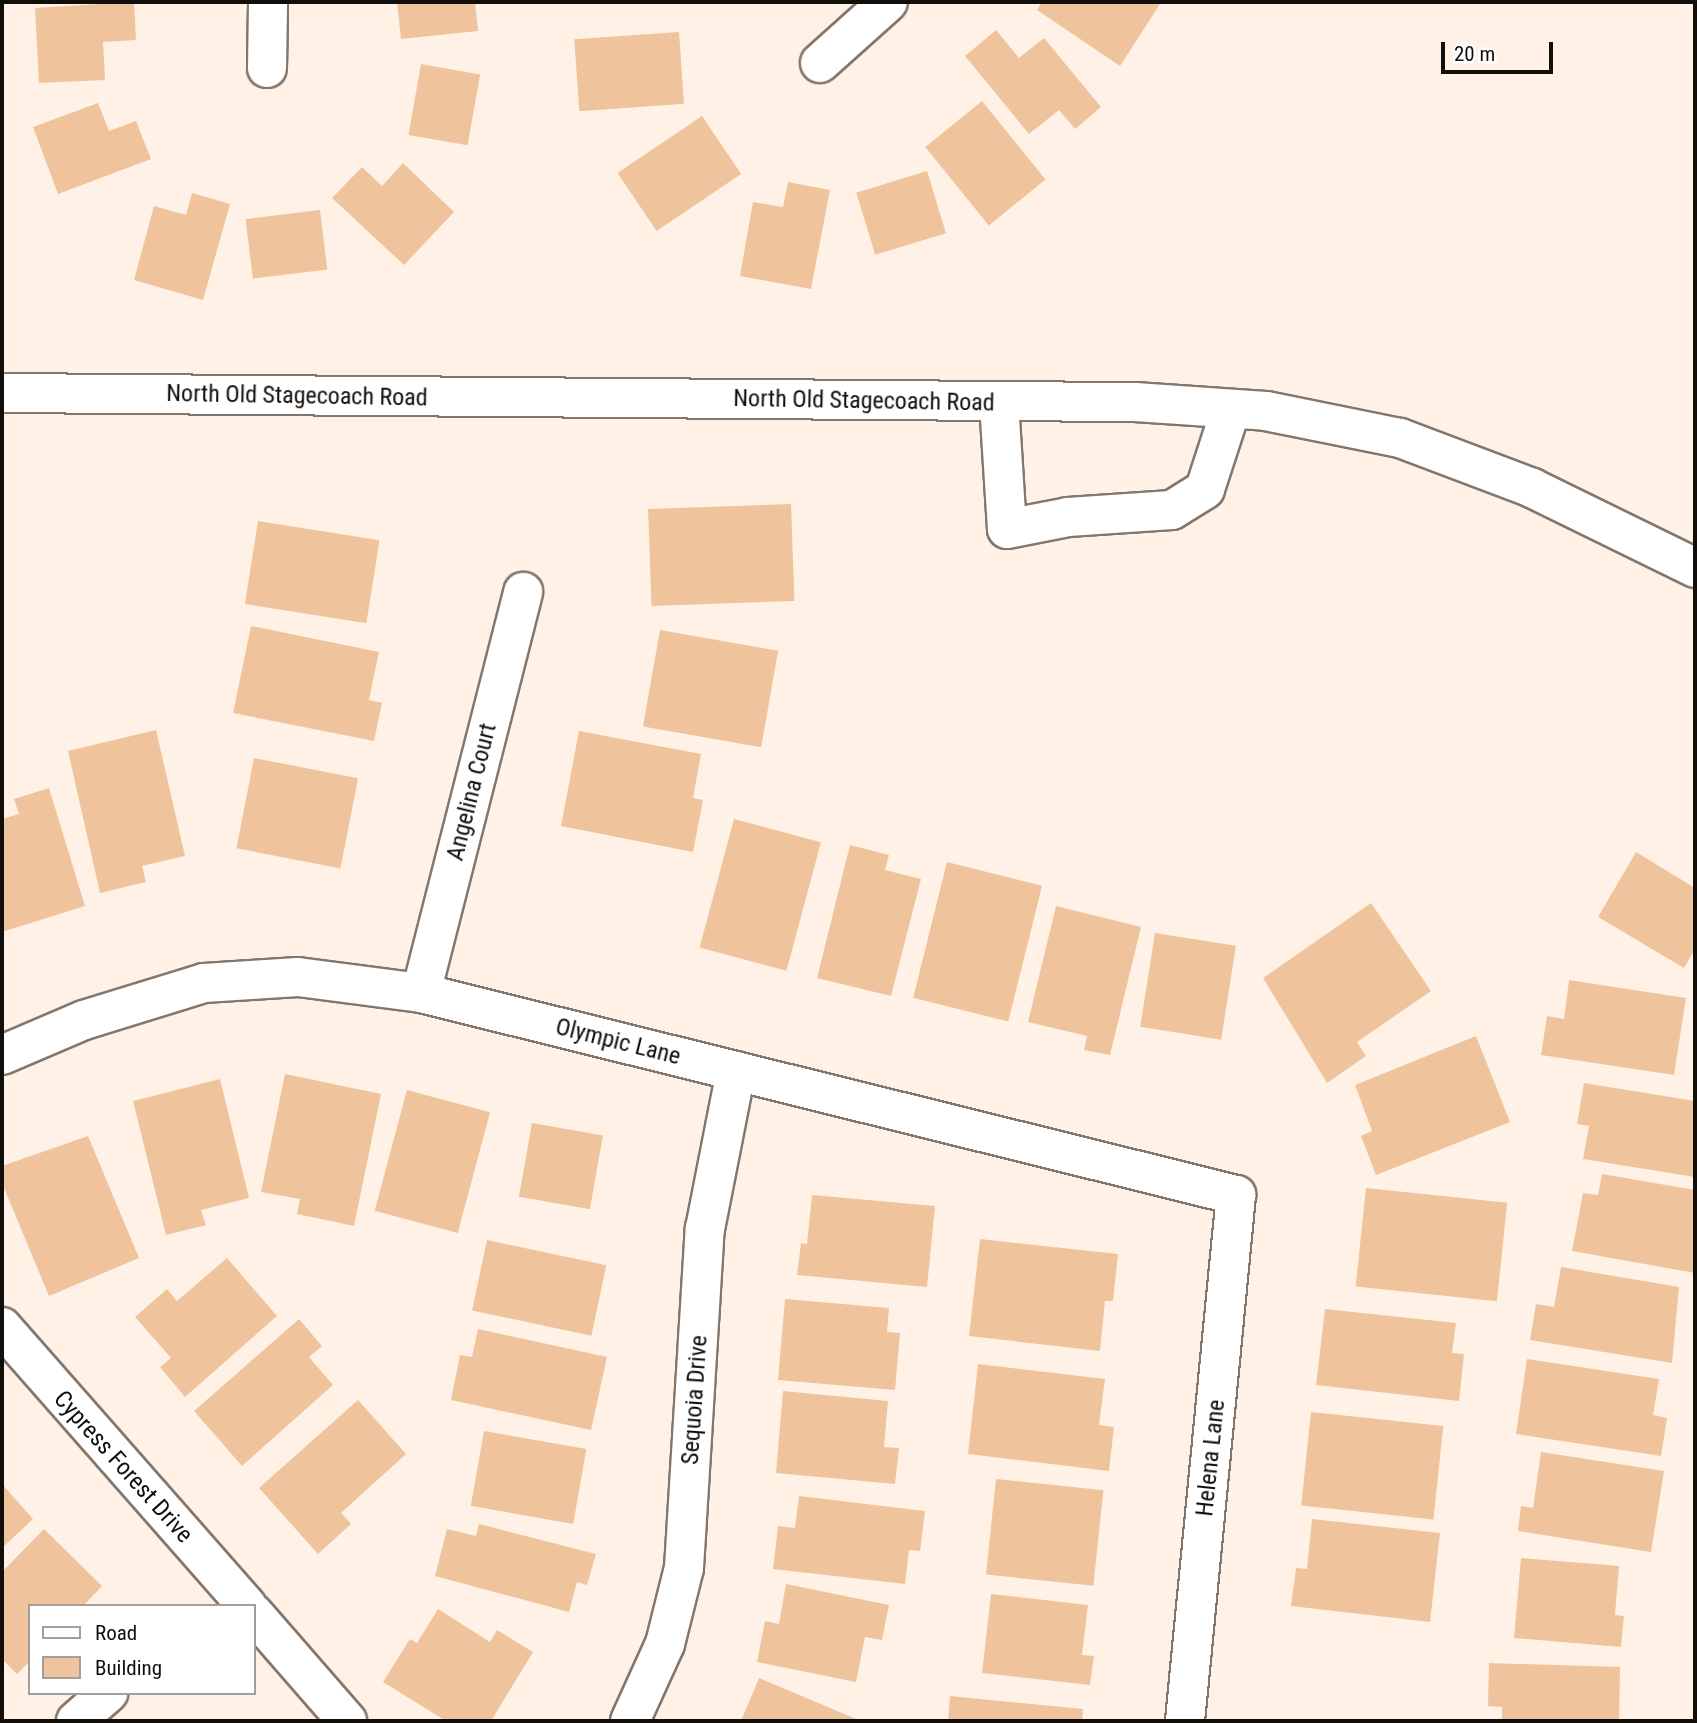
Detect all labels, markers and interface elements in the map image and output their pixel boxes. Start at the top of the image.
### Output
scale bar [1445,28,1557,72]
text: 20 m [1454,42,1495,66]
street label: North Old Stagecoach Road [166,379,428,413]
street label: North Old Stagecoach Road [733,384,995,418]
street label: Angelina Court [441,720,503,864]
street label: Olympic Lane [553,1013,683,1071]
street label: Sequoia Drive [676,1334,714,1466]
street label: Cypress Forest Drive [47,1385,199,1549]
street label: Helena Lane [1191,1398,1231,1518]
legend [28,1604,256,1695]
text: Road [95,1621,137,1645]
text: Building [95,1656,162,1680]

